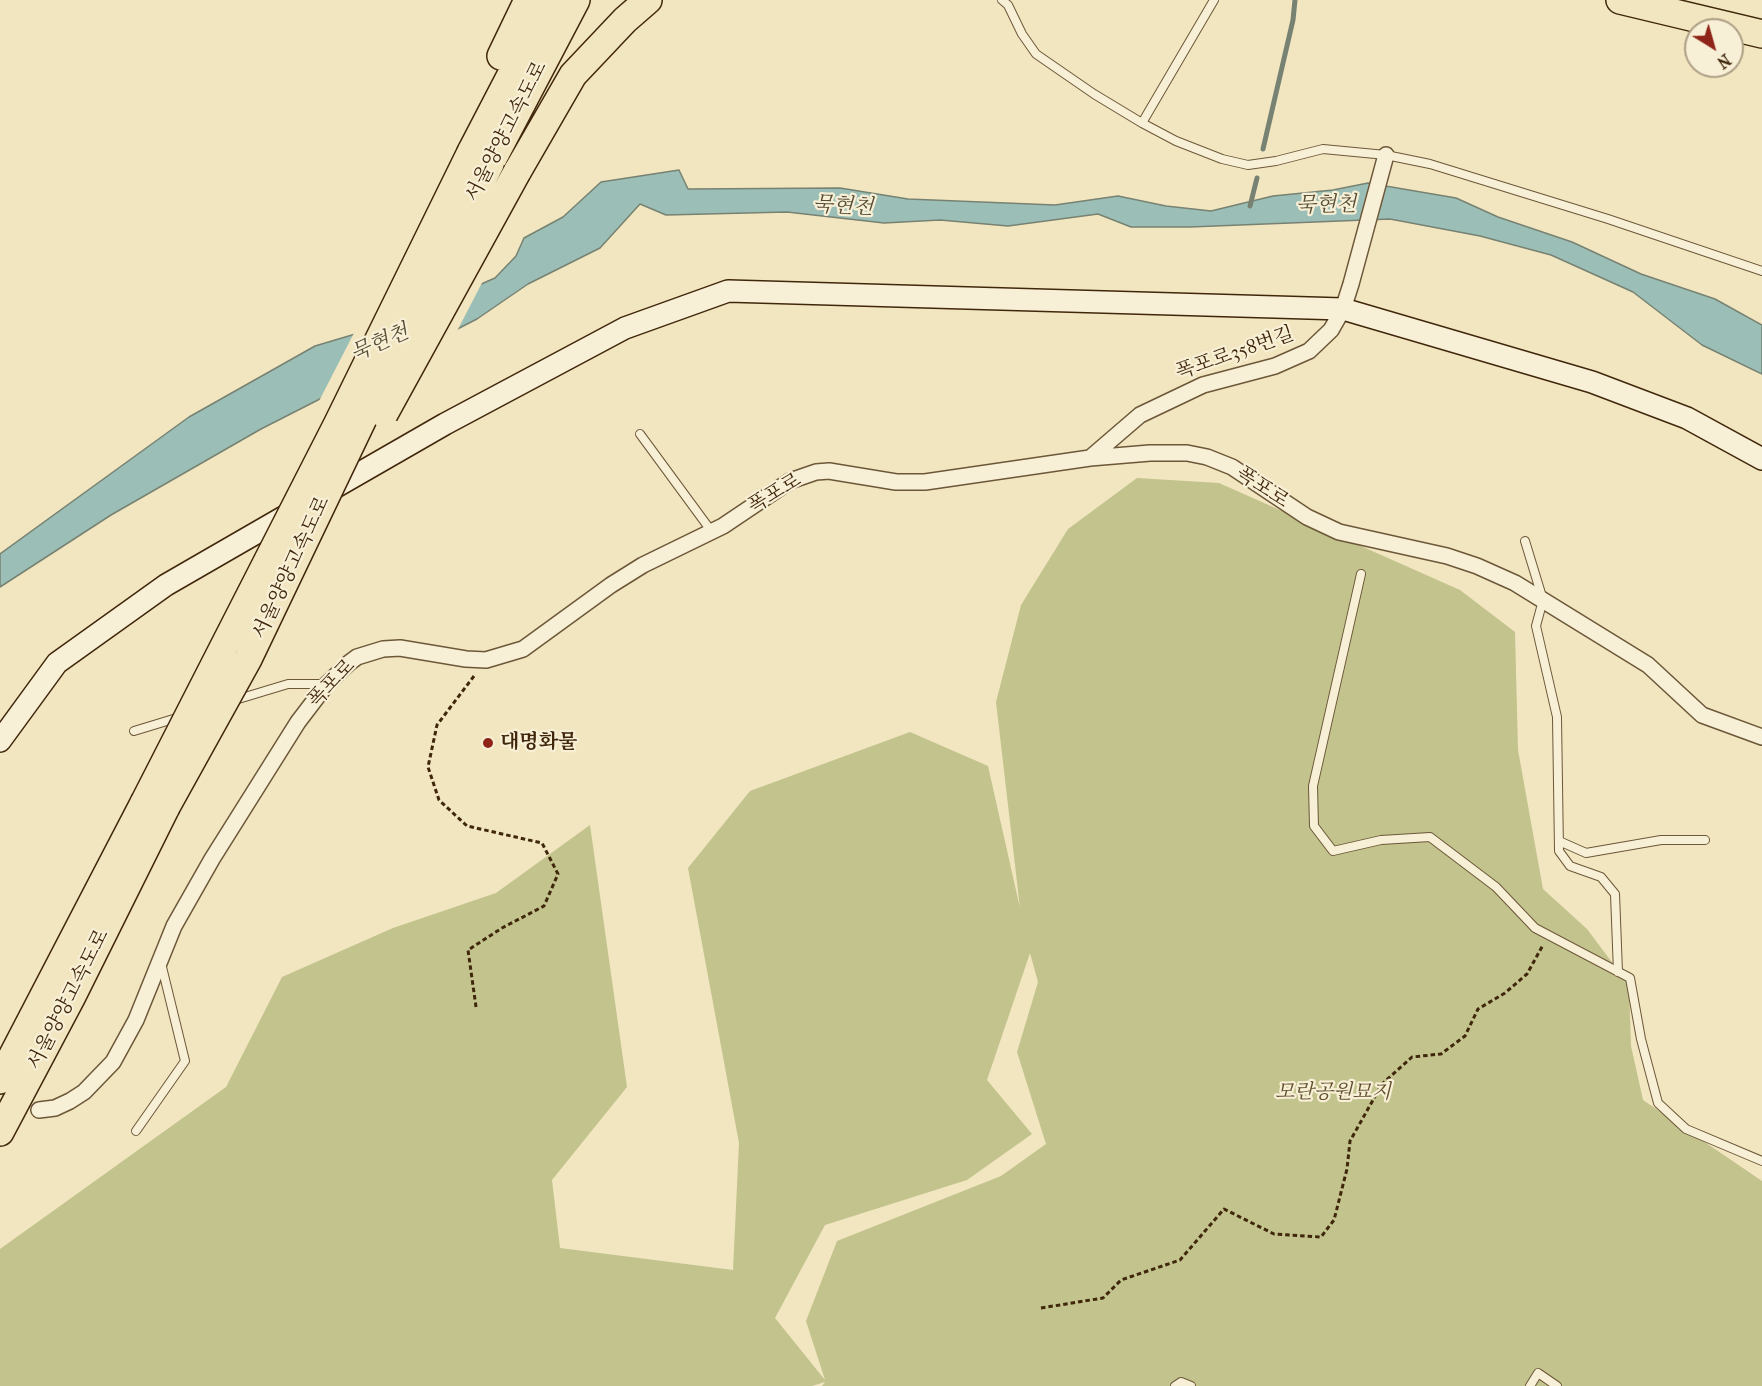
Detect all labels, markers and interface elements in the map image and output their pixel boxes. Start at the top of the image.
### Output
north arrow [1684,18,1744,78]
text: N [1713,50,1735,72]
street label: 서울양양고속도로 [461,58,553,206]
water label: 묵현천 [812,193,874,221]
water label: 묵현천 [1295,193,1357,219]
water label: 묵현천 [347,320,413,368]
street label: 폭포로358번길 [1173,323,1297,385]
street label: 폭포로 [1231,462,1293,514]
street label: 폭포로 [744,469,806,519]
street label: 서울양양고속도로 [248,493,336,643]
street label: 폭포로 [303,655,361,713]
place label: 대명화물 [500,731,577,755]
marker: 대명화물 [481,736,495,750]
street label: 서울양양고속도로 [23,926,115,1074]
park label: 모란공원묘지 [1275,1081,1391,1105]

